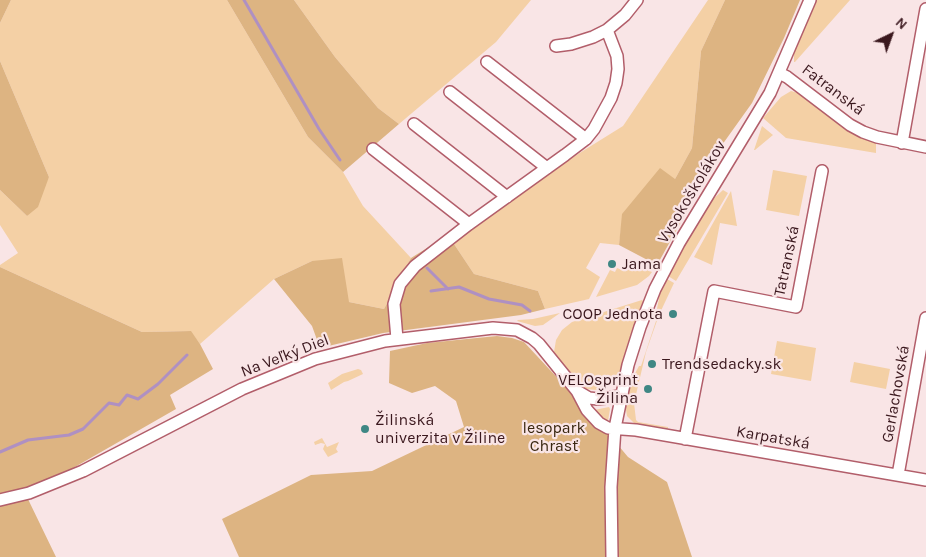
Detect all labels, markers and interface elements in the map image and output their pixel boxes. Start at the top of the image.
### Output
north arrow [866,10,916,60]
text: N [892,14,911,33]
street label: Fatranská [798,60,868,120]
street label: Vysokoškolákov [654,137,730,247]
street label: Tatranská [770,224,804,298]
place label: Jama [622,254,661,274]
marker: Jama [606,258,618,270]
place label: COOP Jednota [563,304,663,324]
marker: COOP Jednota [667,308,679,320]
street label: Na Veľký Diel [238,330,332,382]
street label: Gerlachovská [878,344,914,444]
place label: Trendsedacky.sk [662,354,782,374]
marker: Trendsedacky.sk [646,358,658,370]
place label: VELOsprint Žilina [558,370,638,408]
marker: VELOsprint Žilina [642,383,654,395]
place label: Žilinská univerzita v Žiline [375,410,505,448]
park label: lesopark Chrasť [523,418,585,456]
street label: Karpatská [735,422,811,454]
marker: Žilinská univerzita v Žiline [359,423,371,435]

